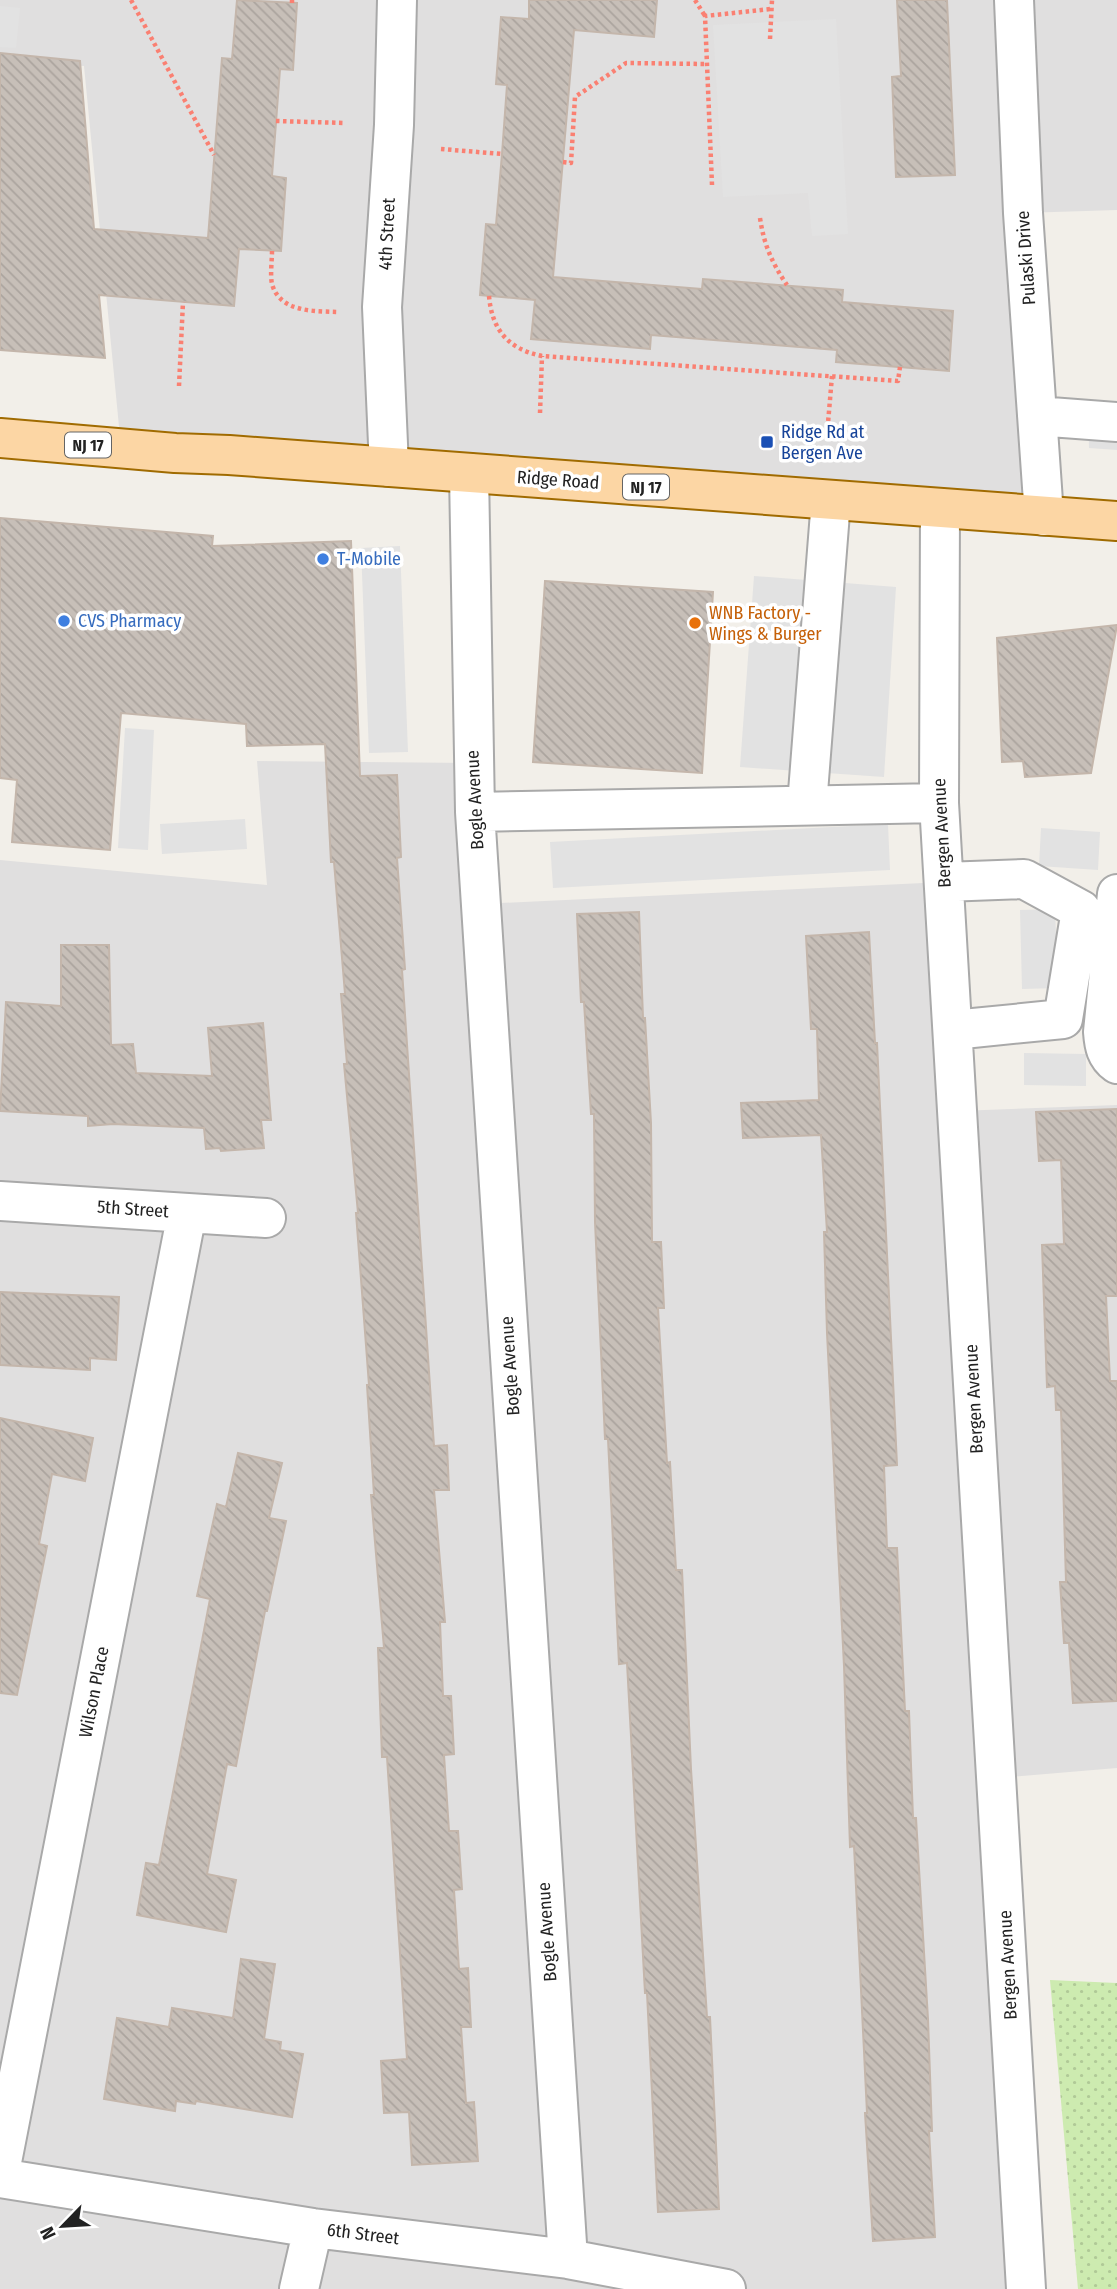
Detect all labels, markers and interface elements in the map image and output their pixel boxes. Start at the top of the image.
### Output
street label: 4th Street [374,197,400,271]
street label: Pulaski Drive [1012,210,1040,306]
place label: Ridge Rd at Bergen Ave [781,421,865,464]
road number: NJ 17 [65,432,111,458]
marker: Ridge Rd at Bergen Ave [759,434,775,450]
street label: Ridge Road [516,466,600,494]
road number: NJ 17 [623,474,669,500]
place label: T-Mobile [337,548,401,570]
marker: T-Mobile [315,551,331,567]
place label: WNB Factory - Wings & Burger [709,602,822,645]
place label: CVS Pharmacy [78,610,181,632]
marker: CVS Pharmacy [56,613,72,629]
marker: WNB Factory - Wings & Burger [687,615,703,631]
street label: Bogle Avenue [461,750,489,850]
street label: Bergen Avenue [928,778,956,888]
street label: 5th Street [96,1196,170,1222]
street label: Bogle Avenue [496,1315,524,1416]
street label: Bergen Avenue [960,1344,988,1454]
street label: Wilson Place [74,1644,114,1740]
street label: Bogle Avenue [533,1881,561,1982]
street label: Bergen Avenue [994,1910,1022,2020]
north arrow [28,2191,98,2261]
street label: 6th Street [326,2219,401,2249]
text: N [35,2223,61,2243]

